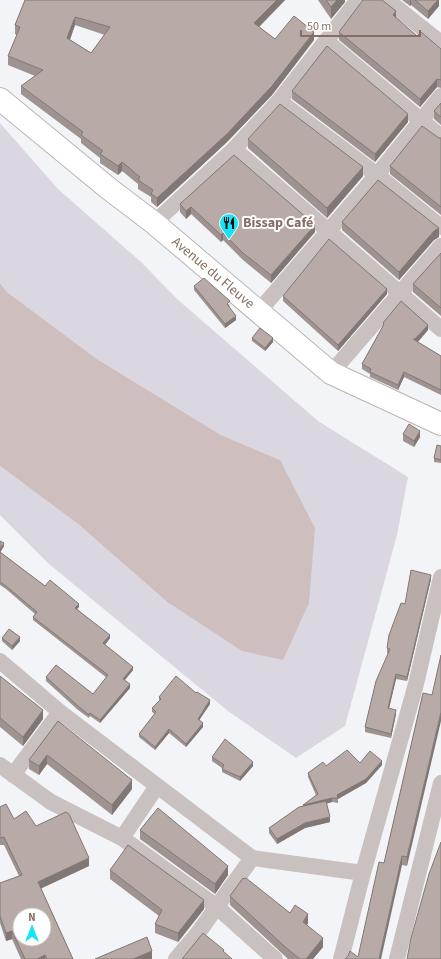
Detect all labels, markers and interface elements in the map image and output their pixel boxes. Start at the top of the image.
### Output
scale bar [301,12,420,38]
text: 50 m [307,18,331,35]
restaurant icon: Bissap Café [218,212,240,240]
place label: Bissap Café [243,213,313,233]
street label: Avenue du Fleuve [167,232,259,314]
north arrow [12,907,52,947]
text: N [28,910,36,925]

